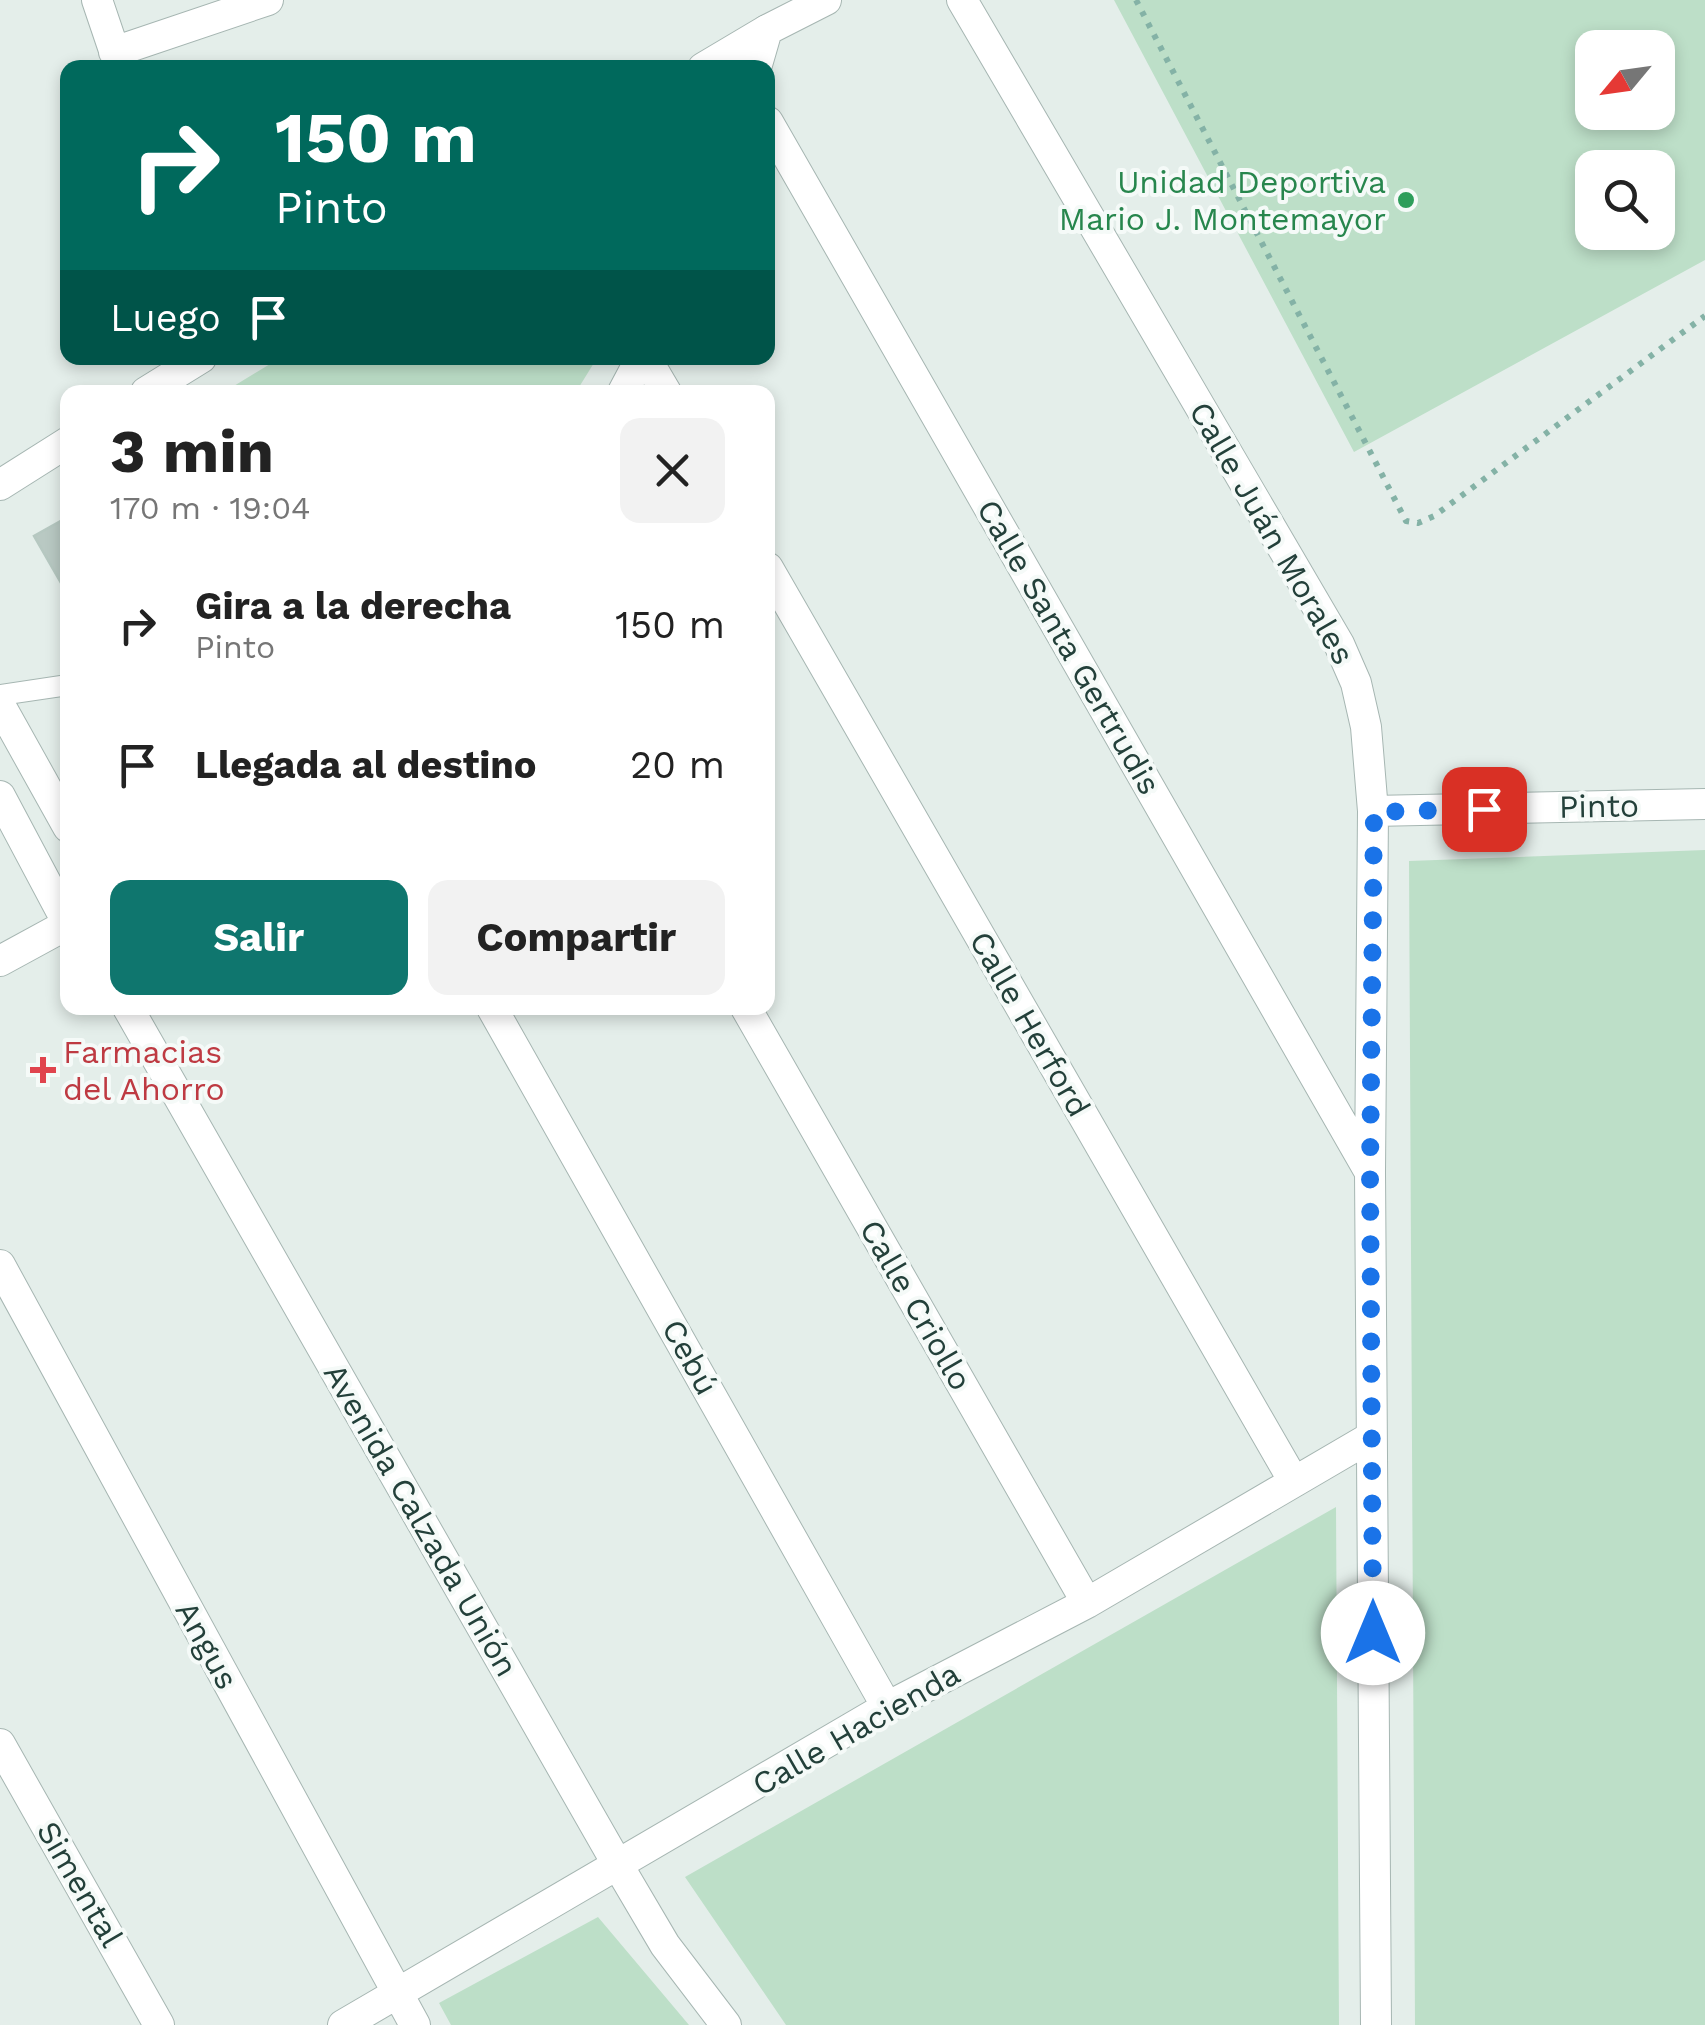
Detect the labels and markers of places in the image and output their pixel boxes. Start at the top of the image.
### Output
place label: Unidad Deportiva Mario J. Montemayor [1059,163,1386,238]
marker: Unidad Deportiva Mario J. Montemayor [1395,189,1417,211]
pin [1442,767,1527,852]
place label: Farmacias del Ahorro [63,1033,225,1108]
marker: Farmacias del Ahorro [32,1059,54,1081]

